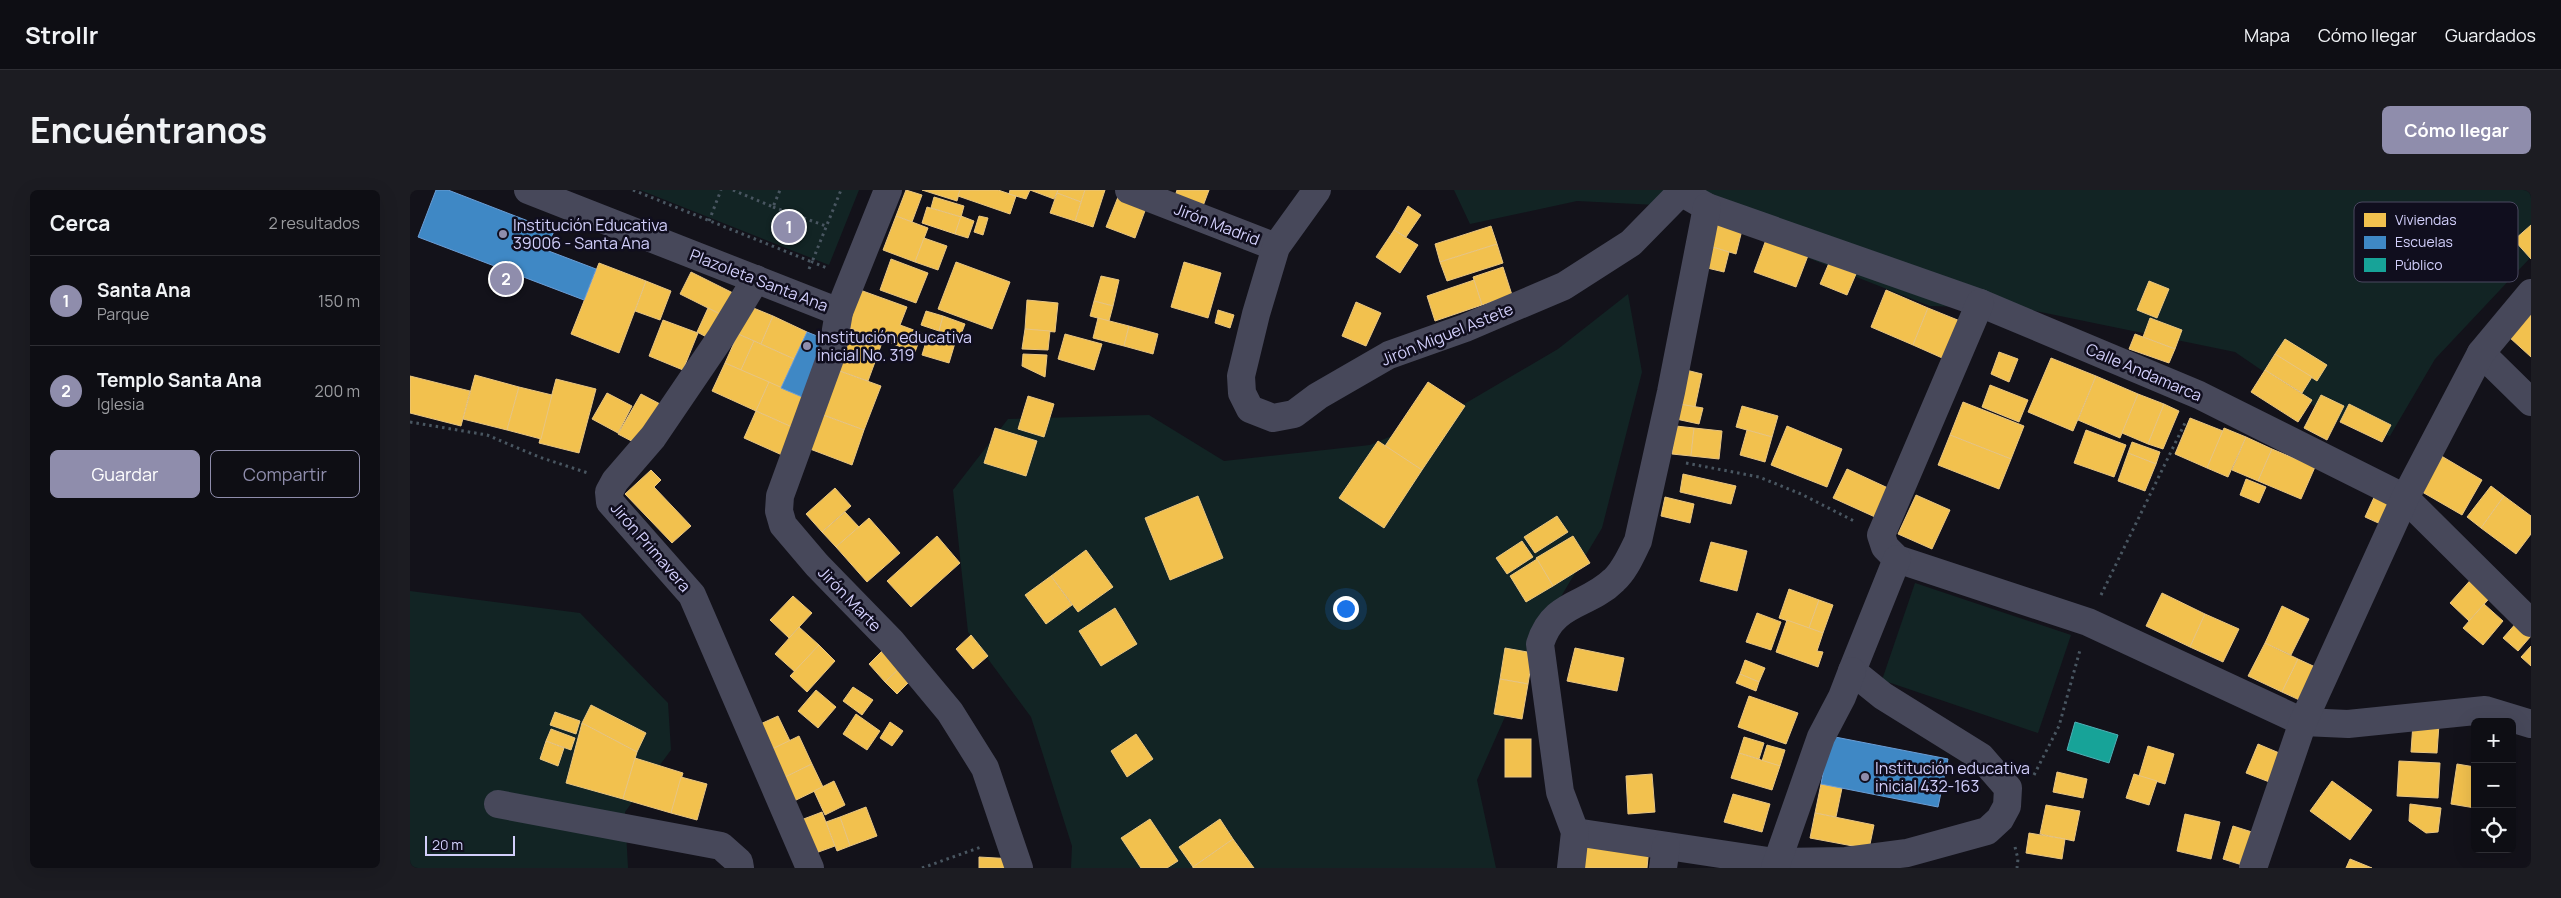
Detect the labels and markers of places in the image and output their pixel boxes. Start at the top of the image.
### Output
pin: 1 [773,208,805,246]
place label: Institución Educativa 39006 - Santa Ana [513,214,668,254]
marker: Institución Educativa 39006 - Santa Ana [497,228,509,240]
pin: 2 [490,260,522,298]
place label: Institución educativa inicial No. 319 [817,326,972,366]
marker: Institución educativa inicial No. 319 [801,340,813,352]
place label: Institución educativa inicial 432-163 [1875,757,2030,797]
marker: Institución educativa inicial 432-163 [1859,771,1871,783]

